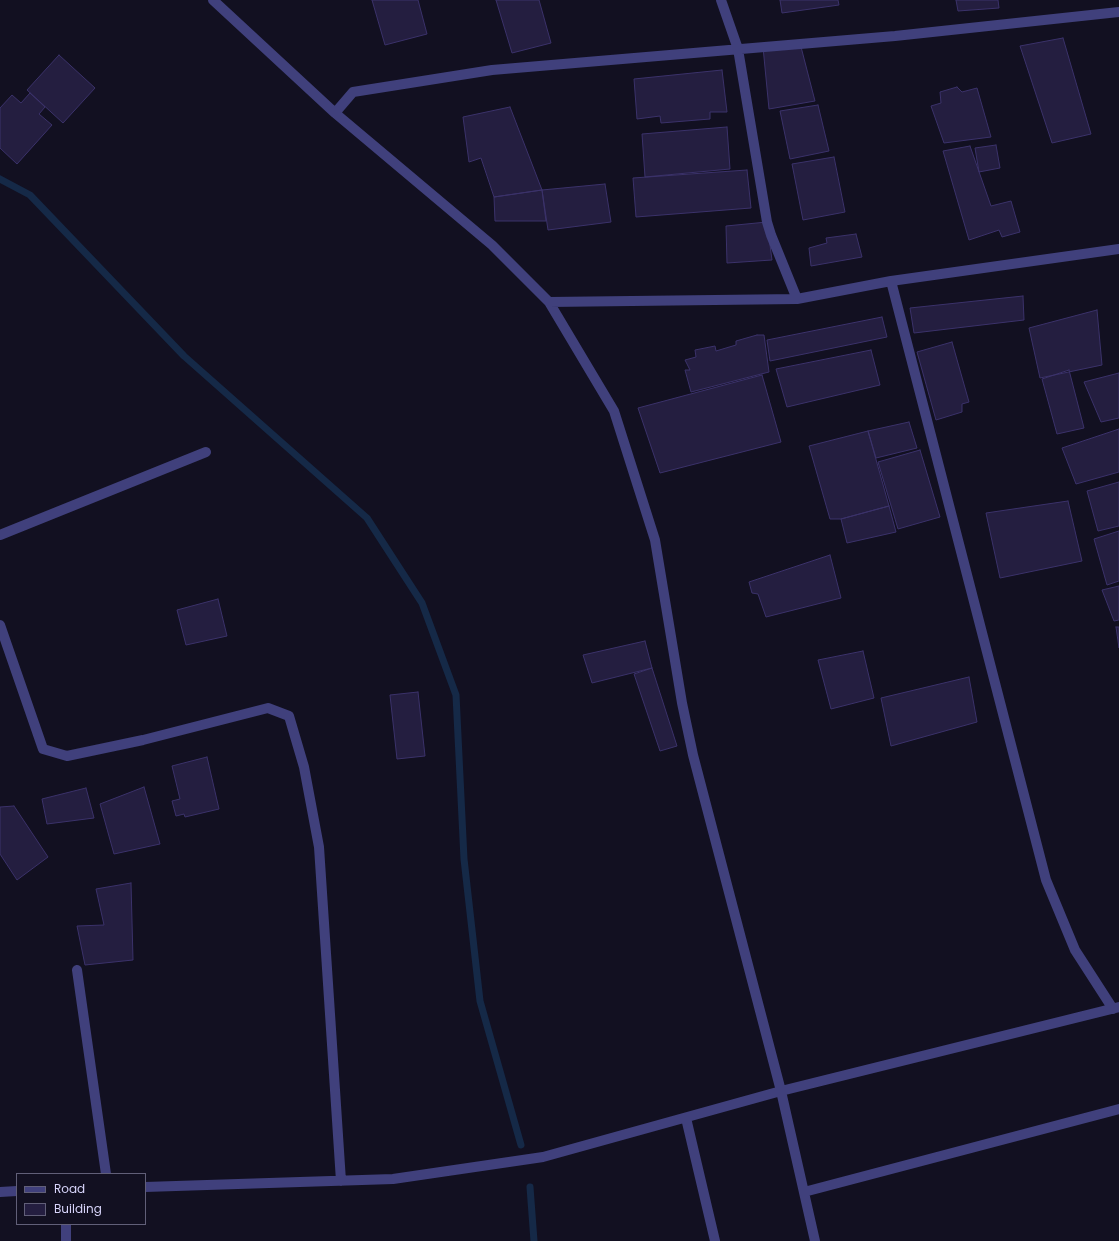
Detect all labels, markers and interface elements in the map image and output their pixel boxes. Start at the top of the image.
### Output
legend [16,1173,146,1225]
text: Road [54,1180,85,1197]
text: Building [54,1200,102,1217]

